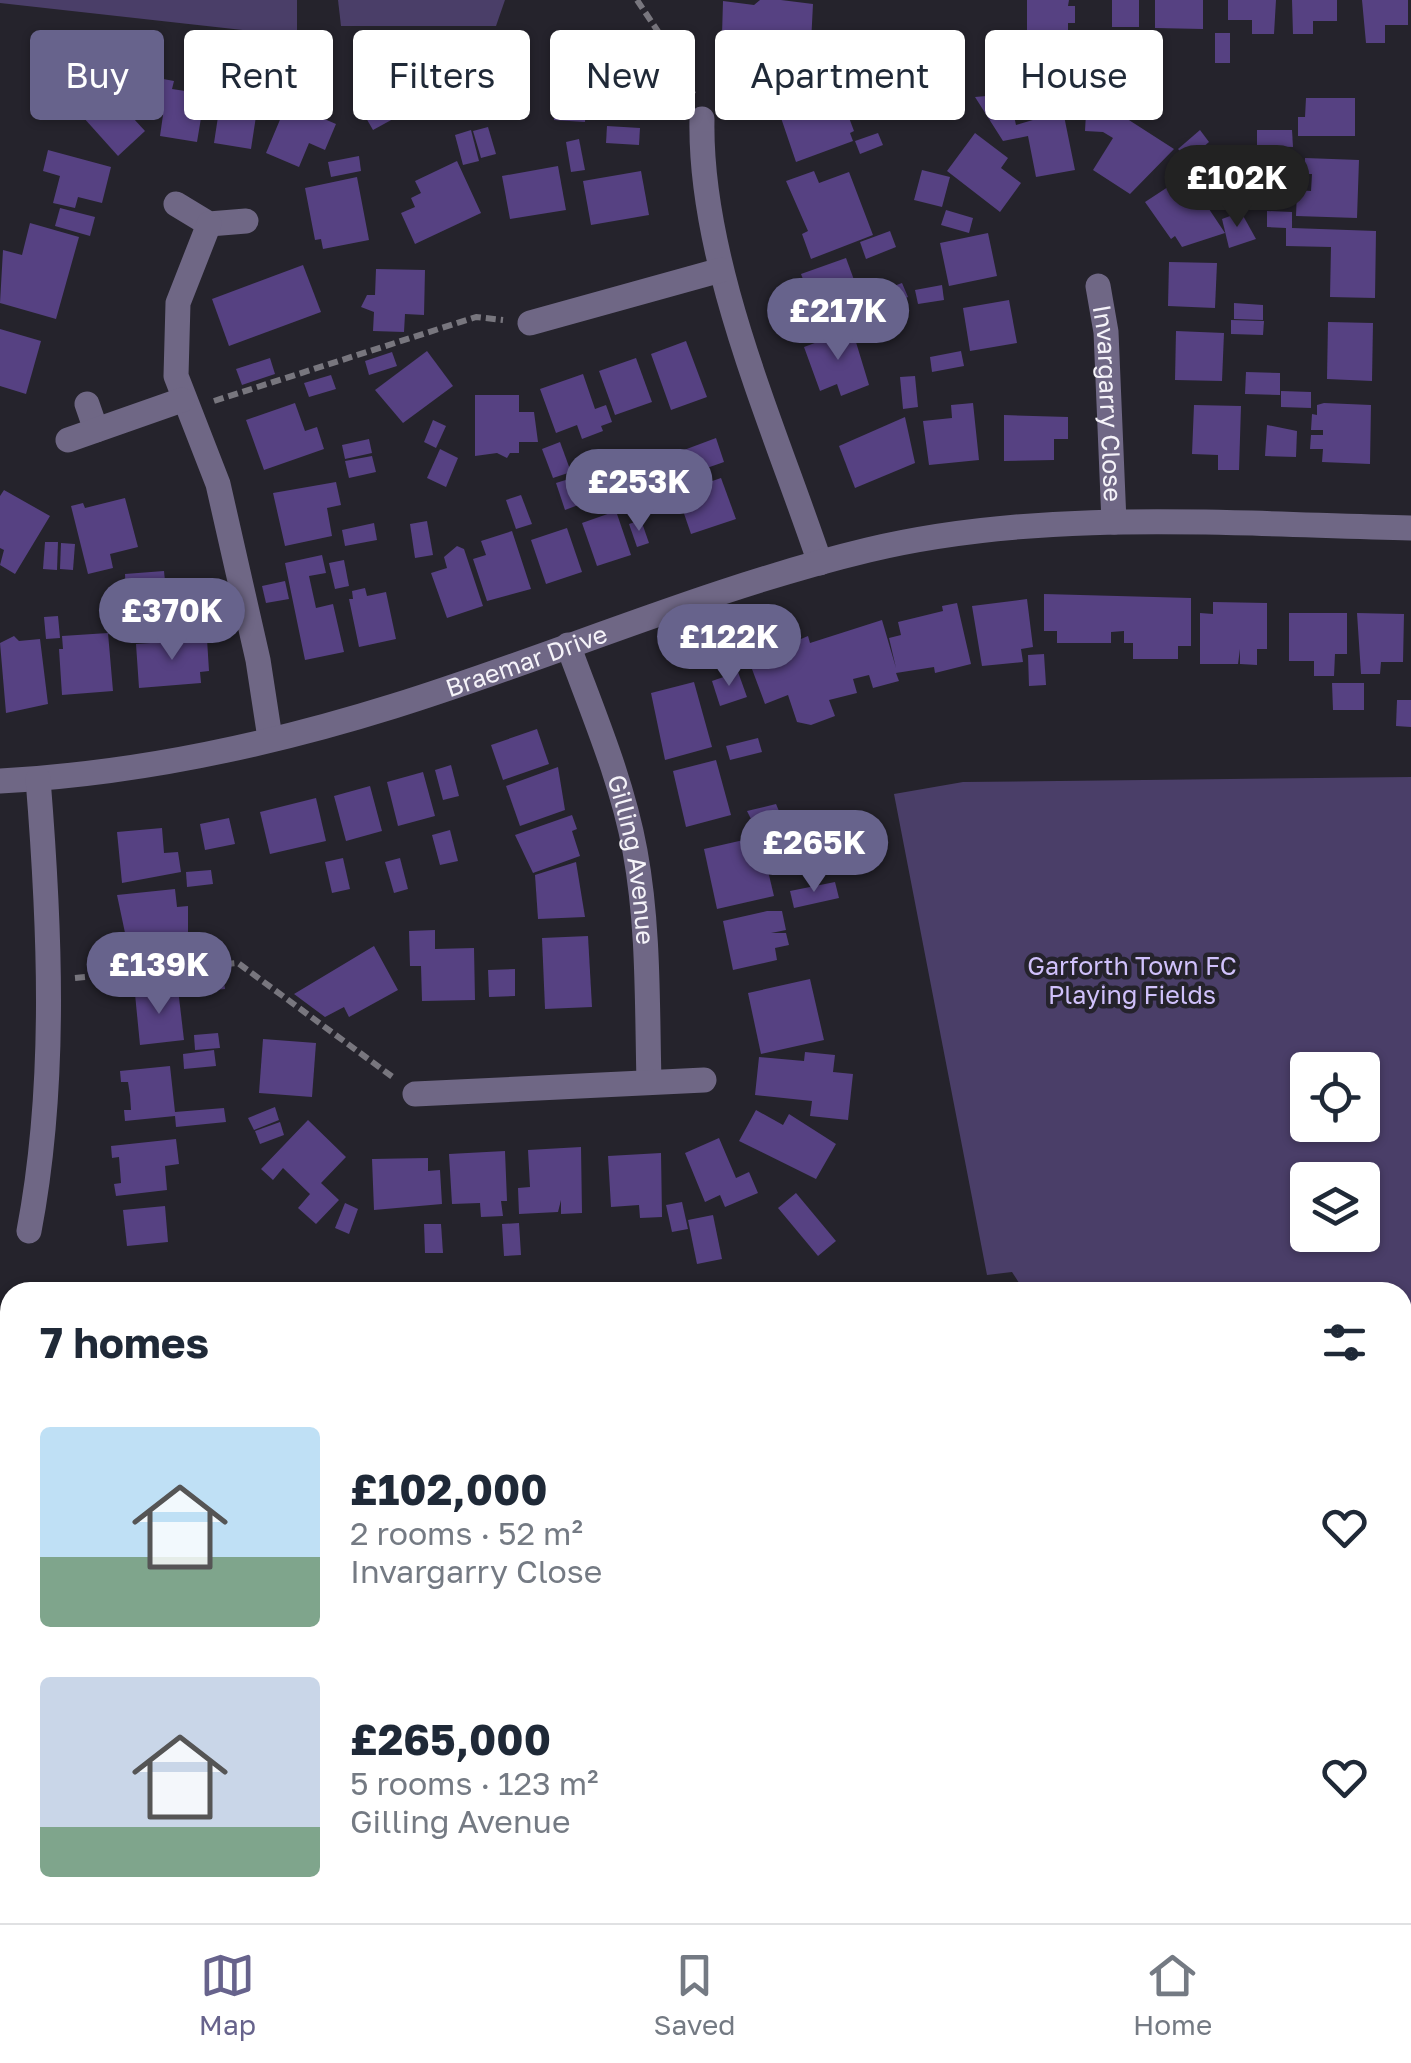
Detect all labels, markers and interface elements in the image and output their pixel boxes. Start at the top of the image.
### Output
chip: Buy [30,30,164,120]
chip: Rent [184,30,333,120]
chip: Filters [353,30,530,120]
chip: New [550,30,695,120]
chip: Apartment [715,30,965,120]
chip: House [985,30,1163,120]
pin: £102K [1167,145,1307,230]
text: £102K [1186,158,1288,196]
pin: £217K [768,278,908,363]
text: £217K [789,291,887,329]
street label: Invargarry Close [1087,302,1129,502]
pin: £253K [569,449,709,534]
text: £253K [588,462,690,500]
pin: £370K [102,578,242,663]
text: £370K [121,591,223,629]
pin: £122K [659,604,799,689]
text: £122K [679,617,779,655]
street label: Braemar Drive [442,618,611,703]
street label: Gilling Avenue [601,771,661,946]
pin: £265K [744,810,884,895]
text: £265K [762,823,866,861]
pin: £139K [89,932,229,1017]
text: £139K [109,945,209,983]
park label: Garforth Town FC Playing Fields [1027,950,1237,1010]
map controls [1290,1052,1380,1252]
button: locate [1290,1052,1380,1142]
button: layers [1290,1162,1380,1252]
icon: filters [1317,1315,1372,1370]
text: 7 homes [40,1317,209,1367]
text: £102,000 [350,1464,548,1514]
icon: home [120,1467,240,1587]
icon: heart [1317,1500,1372,1555]
text: 2 rooms · 52 m² [350,1514,583,1552]
text: Invargarry Close [350,1552,602,1590]
text: £265,000 [350,1714,551,1764]
icon: home [120,1717,240,1837]
icon: heart [1317,1750,1372,1805]
text: 5 rooms · 123 m² [350,1764,599,1802]
text: Gilling Avenue [350,1802,571,1840]
tab: Map [199,1948,256,2041]
tab: Saved [654,1948,735,2041]
tab: Home [1133,1948,1212,2041]

